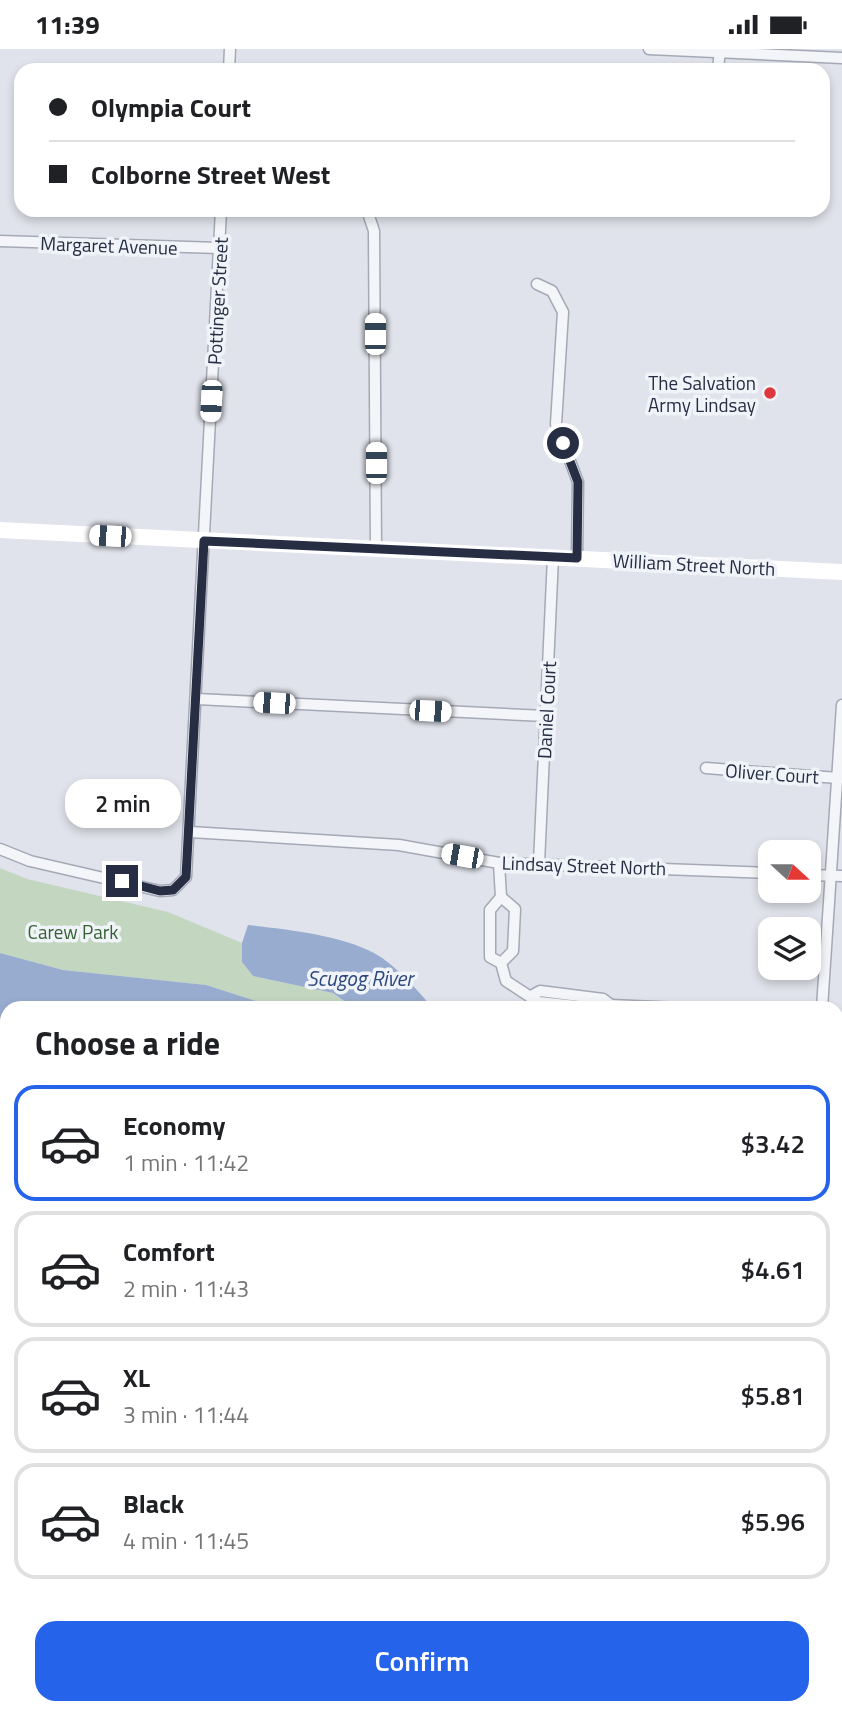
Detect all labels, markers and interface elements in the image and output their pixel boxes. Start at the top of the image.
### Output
text: 11:39 [35,5,100,44]
text: Olympia Court [91,88,251,127]
text: Colborne Street West [91,155,330,194]
street label: Margaret Avenue [40,228,178,262]
street label: Pottinger Street [199,236,235,366]
car [365,313,386,355]
place label: The Salvation Army Lindsay [648,368,756,419]
car [200,379,223,423]
marker: The Salvation Army Lindsay [762,385,778,401]
route start [547,427,579,459]
car [366,442,387,484]
car [89,524,132,548]
street label: William Street North [612,545,776,583]
street label: Daniel Court [529,660,563,760]
car [253,691,296,715]
car [409,699,452,723]
street label: Oliver Court [724,755,820,791]
callout: 2 min [64,779,180,829]
text: 2 min [95,786,151,821]
north arrow [758,840,821,903]
map controls [758,840,821,980]
car [440,842,485,870]
street label: Lindsay Street North [501,848,667,882]
route end [106,865,138,897]
park label: Carew Park [28,917,118,946]
button: layers [758,917,821,980]
water label: Scugog River [307,962,415,994]
text: Choose a ride [35,1019,220,1067]
text: Economy [123,1106,225,1145]
icon: car [39,1112,102,1175]
text: $3.42 [741,1124,805,1163]
text: 1 min · 11:42 [123,1145,249,1180]
text: Comfort [123,1232,215,1271]
icon: car [39,1238,102,1301]
text: $4.61 [741,1250,805,1289]
text: 2 min · 11:43 [123,1271,249,1306]
text: XL [123,1358,150,1397]
icon: car [39,1364,102,1427]
text: $5.81 [741,1376,805,1415]
text: 3 min · 11:44 [123,1397,249,1432]
text: Black [123,1484,184,1523]
icon: car [39,1490,102,1553]
text: $5.96 [741,1502,805,1541]
text: 4 min · 11:45 [123,1523,249,1558]
button: Confirm [35,1621,809,1701]

